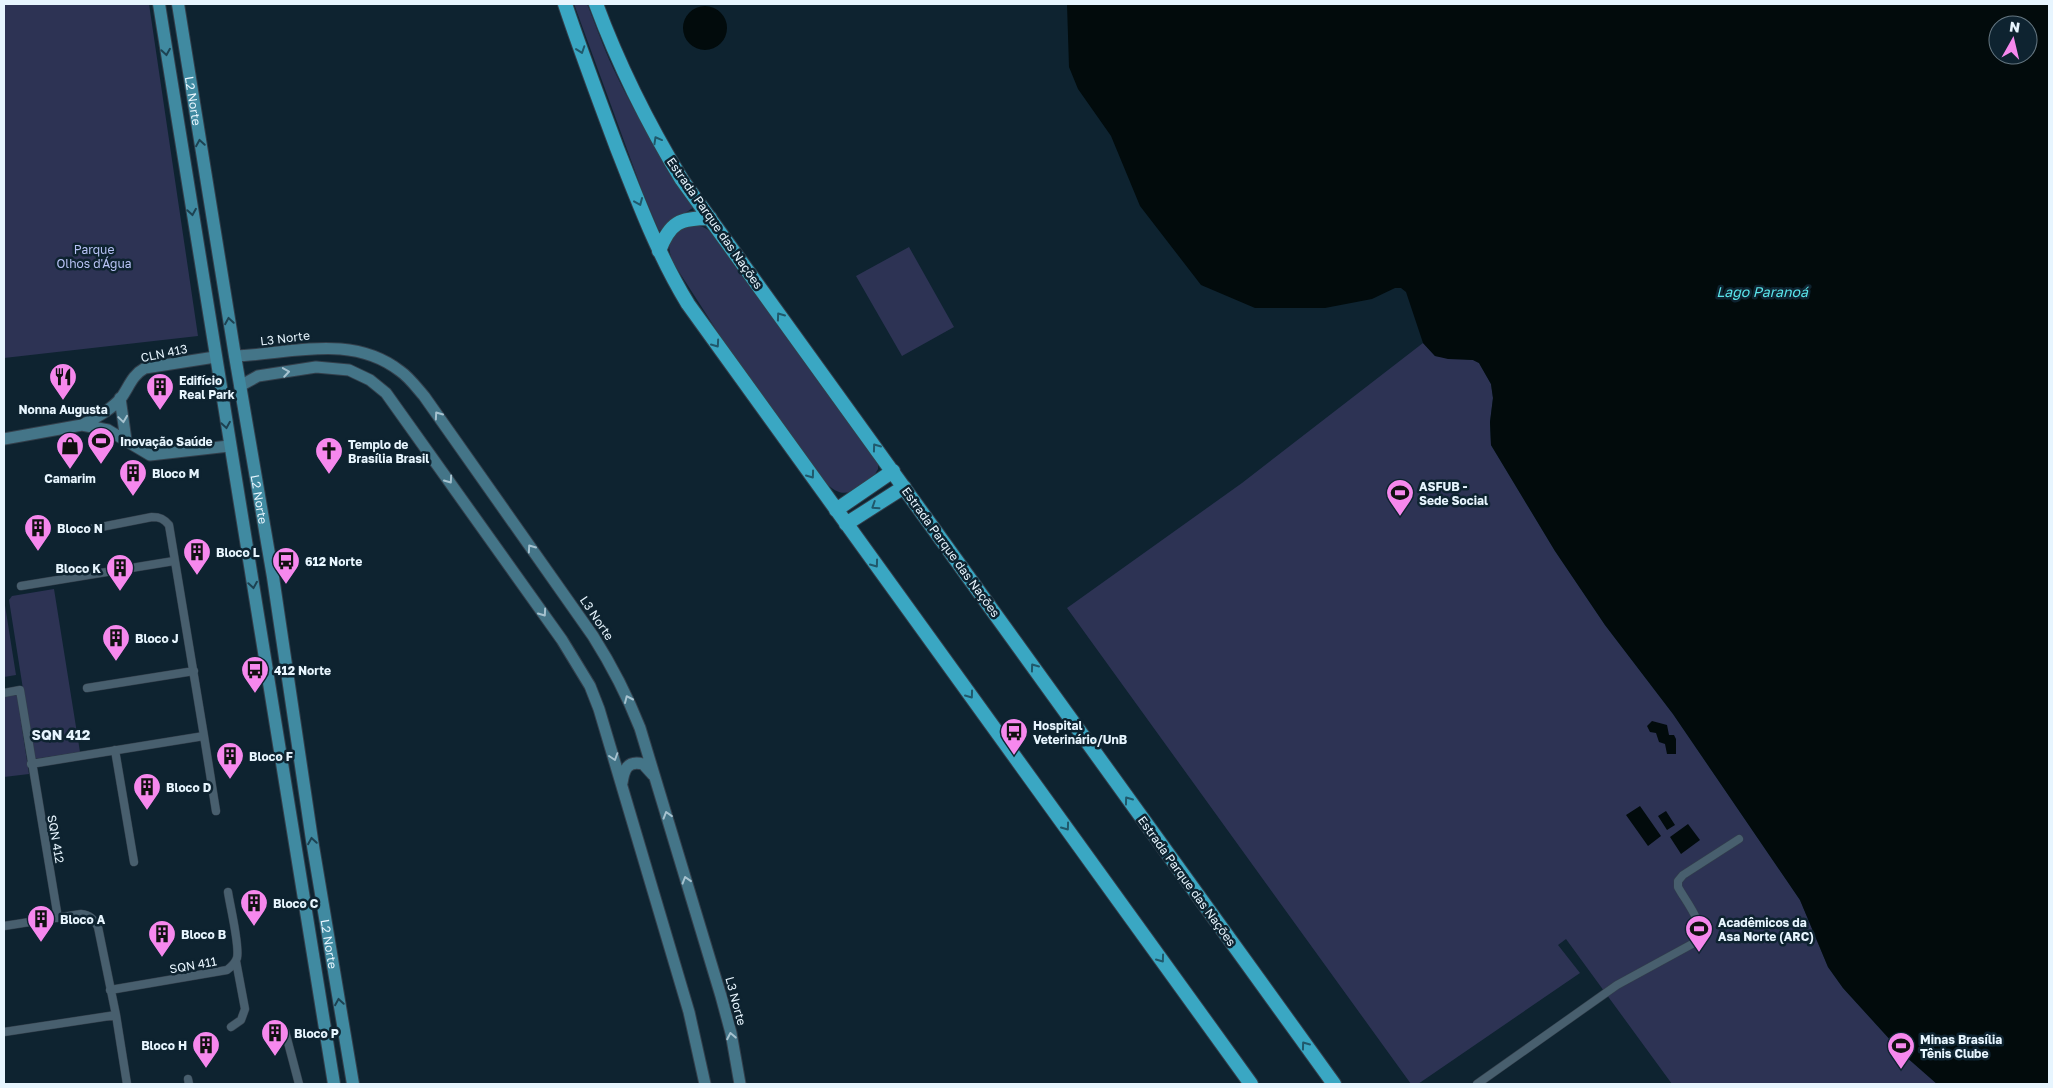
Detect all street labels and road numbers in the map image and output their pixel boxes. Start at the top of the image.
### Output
street label: L2 Norte [182,75,205,127]
street label: Estrada Parque das Nações [664,154,766,292]
street label: L3 Norte [259,328,311,348]
street label: CLN 413 [139,341,189,365]
street label: L2 Norte [248,473,271,525]
street label: Estrada Parque das Nações [899,484,1003,620]
street label: L3 Norte [577,593,617,643]
street label: Estrada Parque das Nações [1135,813,1239,949]
street label: SQN 412 [44,814,68,864]
street label: L2 Norte [318,918,341,970]
street label: SQN 411 [168,953,218,977]
street label: L3 Norte [722,975,750,1027]

